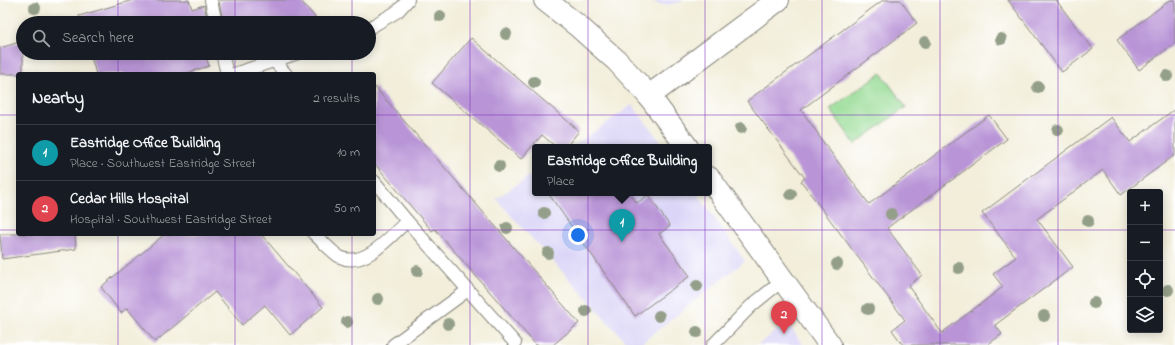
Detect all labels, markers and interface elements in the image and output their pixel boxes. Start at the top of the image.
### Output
search box [16,16,376,60]
icon: search [30,27,52,49]
text: Search here [62,27,134,49]
text: Nearby [32,86,84,111]
text: 2 results [313,89,360,108]
text: Eastridge Office Building [70,132,221,154]
text: 1 [43,143,47,162]
text: 10 m [337,143,360,162]
popup [532,144,712,196]
text: Eastridge Office Building [547,150,697,172]
text: Place · Southwest Eastridge Street [70,154,256,173]
text: Place [547,172,574,191]
text: Cedar Hills Hospital [70,188,188,210]
map controls [1127,189,1163,333]
button: + [1127,189,1163,225]
text: 2 [42,199,48,218]
text: 50 m [334,199,360,218]
pin: 1 [609,209,635,242]
text: Hospital · Southwest Eastridge Street [70,210,272,229]
your location [568,225,588,245]
button: − [1127,225,1163,261]
button: locate [1127,261,1163,297]
button: layers [1127,297,1163,333]
pin: 2 [771,301,797,334]

